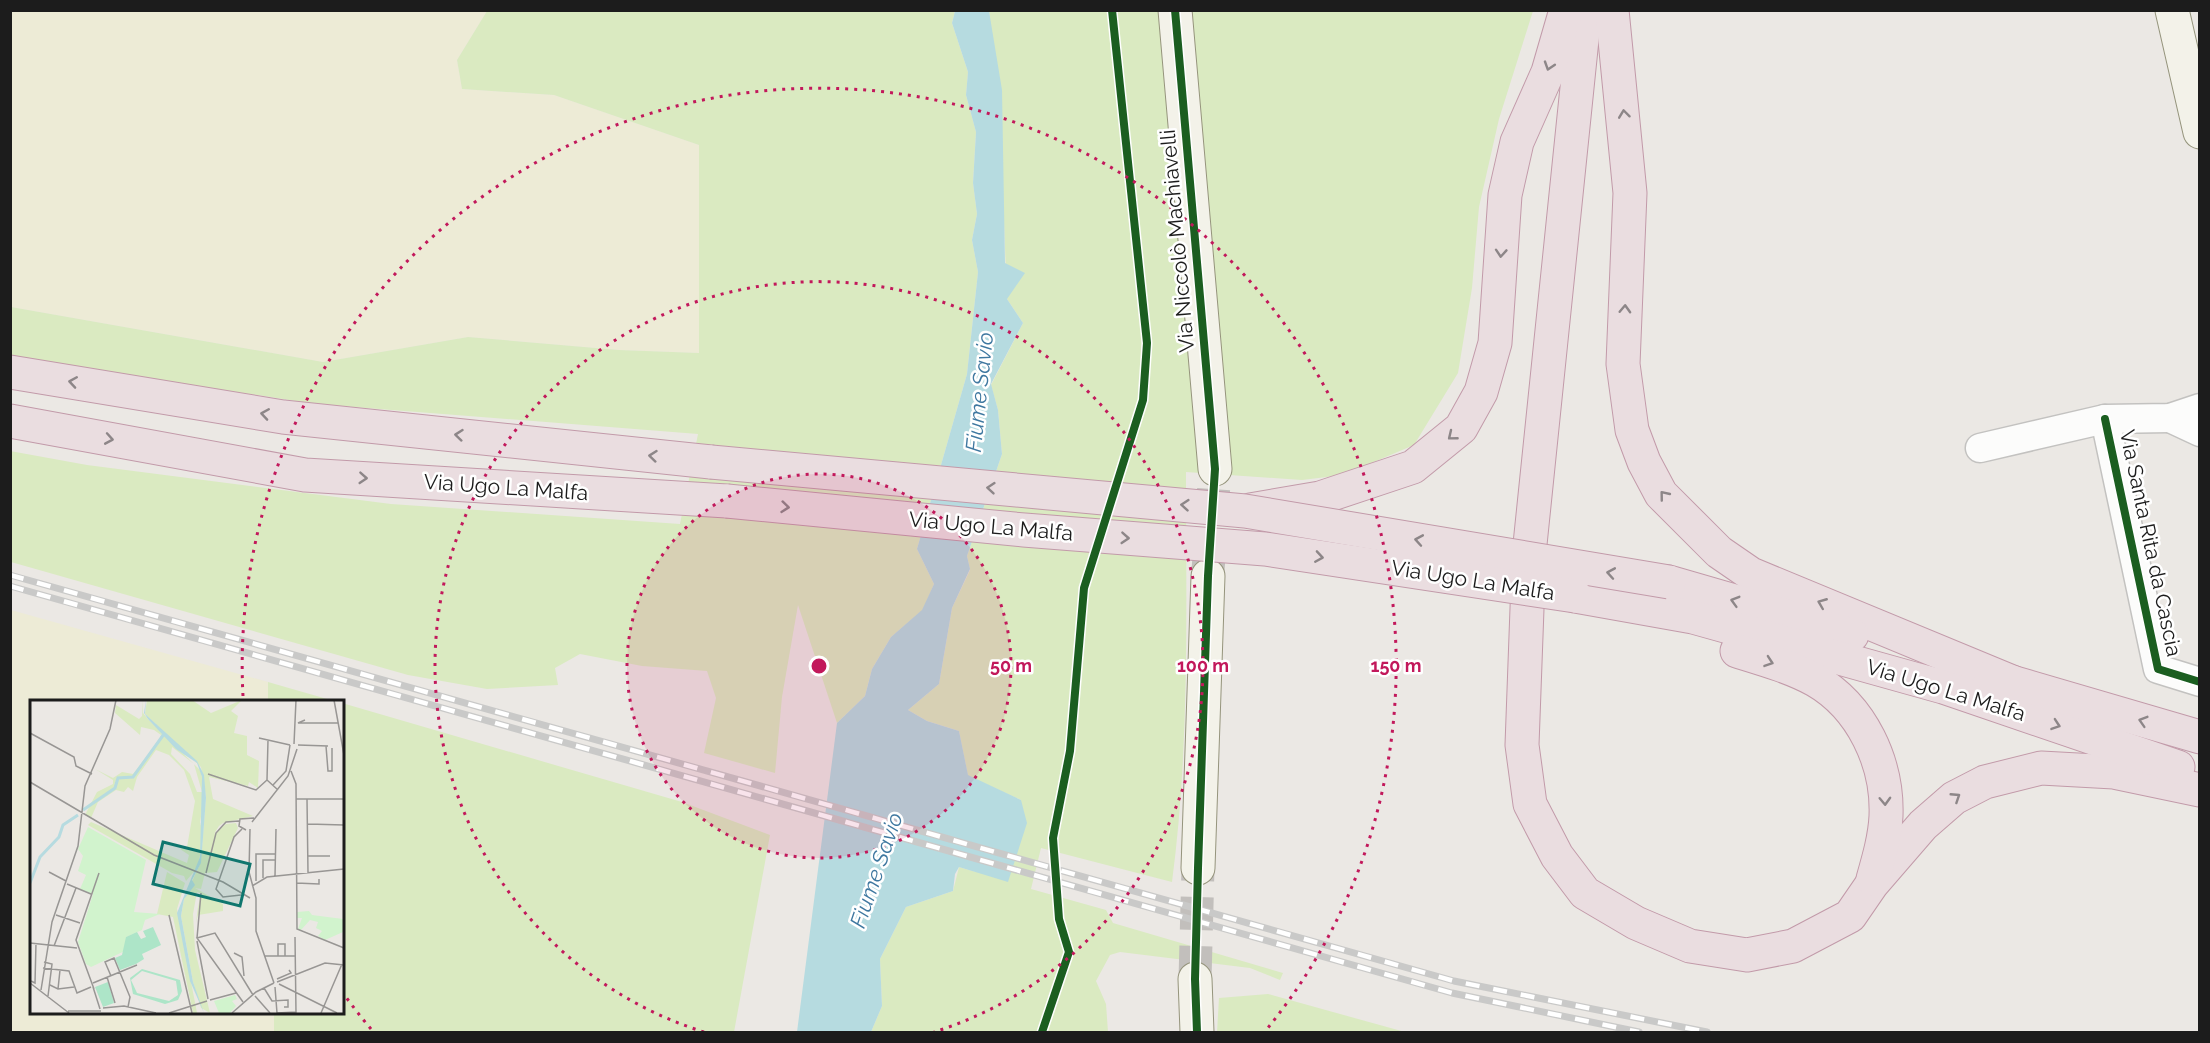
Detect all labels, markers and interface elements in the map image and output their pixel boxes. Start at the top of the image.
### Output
one-way arrow [1544,61,1557,71]
one-way arrow [1618,110,1631,119]
street label: Via Niccolò Machiavelli [1155,128,1199,354]
one-way arrow [1495,249,1508,258]
one-way arrow [1619,304,1632,313]
water label: Fiume Savio [960,331,998,453]
one-way arrow [68,377,78,389]
one-way arrow [261,408,270,420]
street label: Via Santa Rita da Cascia [2115,427,2187,659]
one-way arrow [455,429,464,442]
one-way arrow [1447,429,1458,440]
one-way arrow [104,432,114,445]
one-way arrow [649,450,658,463]
street label: Via Ugo La Malfa [423,469,589,505]
one-way arrow [359,472,368,485]
one-way arrow [986,482,995,495]
one-way arrow [1660,491,1671,502]
one-way arrow [1180,499,1189,512]
one-way arrow [780,500,789,512]
street label: Via Ugo La Malfa [908,506,1074,546]
one-way arrow [1121,531,1130,544]
one-way arrow [1414,535,1424,547]
one-way arrow [1314,550,1324,563]
street label: Via Ugo La Malfa [1390,555,1556,605]
one-way arrow [1607,567,1616,579]
one-way arrow [1730,596,1740,608]
one-way arrow [1817,598,1828,610]
one-way arrow [1763,654,1774,667]
street label: Via Ugo La Malfa [1863,654,2029,726]
text: 50 m [990,655,1032,676]
text: 100 m [1177,655,1229,676]
text: 150 m [1371,655,1422,676]
centre of rings [809,656,829,676]
inset map [30,700,344,1013]
one-way arrow [2138,716,2149,728]
one-way arrow [2050,718,2061,731]
one-way arrow [1950,794,1961,805]
one-way arrow [1879,796,1892,805]
water label: Fiume Savio [844,809,908,931]

